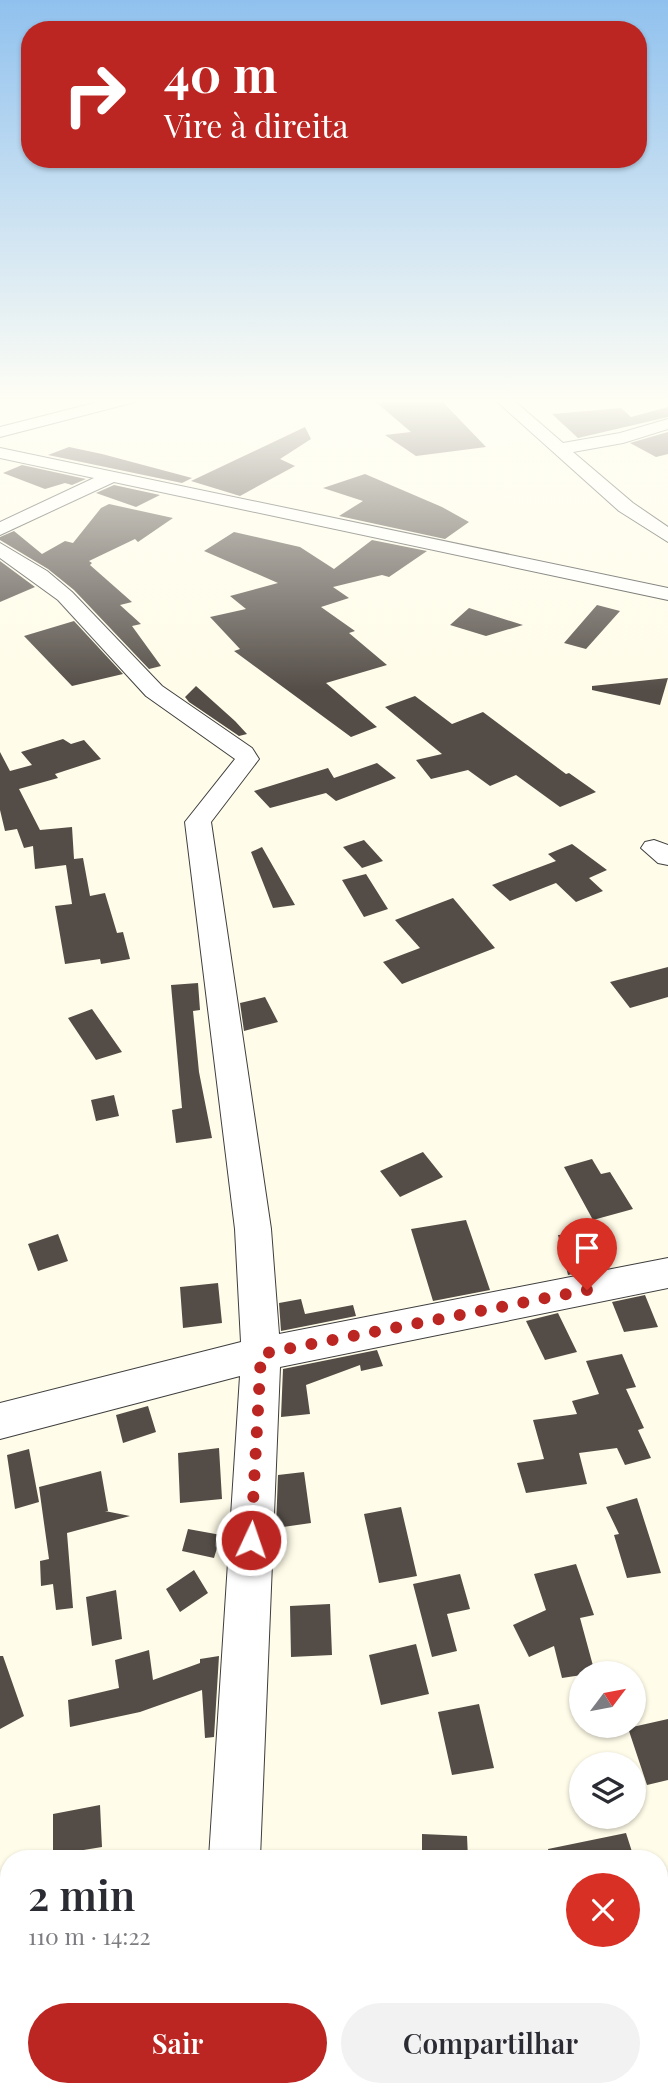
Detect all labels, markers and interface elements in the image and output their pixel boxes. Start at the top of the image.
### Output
text: 40 m [164,40,277,105]
icon: right [49,49,140,140]
text: Vire à direita [164,103,348,146]
pin [557,1218,617,1290]
icon: arrive [568,1229,606,1267]
position arrow [214,1503,288,1577]
north arrow [569,1661,646,1738]
map controls [569,1661,646,1829]
button: layers [569,1752,646,1829]
text: 2 min [28,1866,135,1922]
button: close [566,1873,640,1947]
text: 110 m · 14:22 [28,1920,151,1951]
button: Sair [28,2003,327,2083]
button: Compartilhar [341,2003,640,2083]

